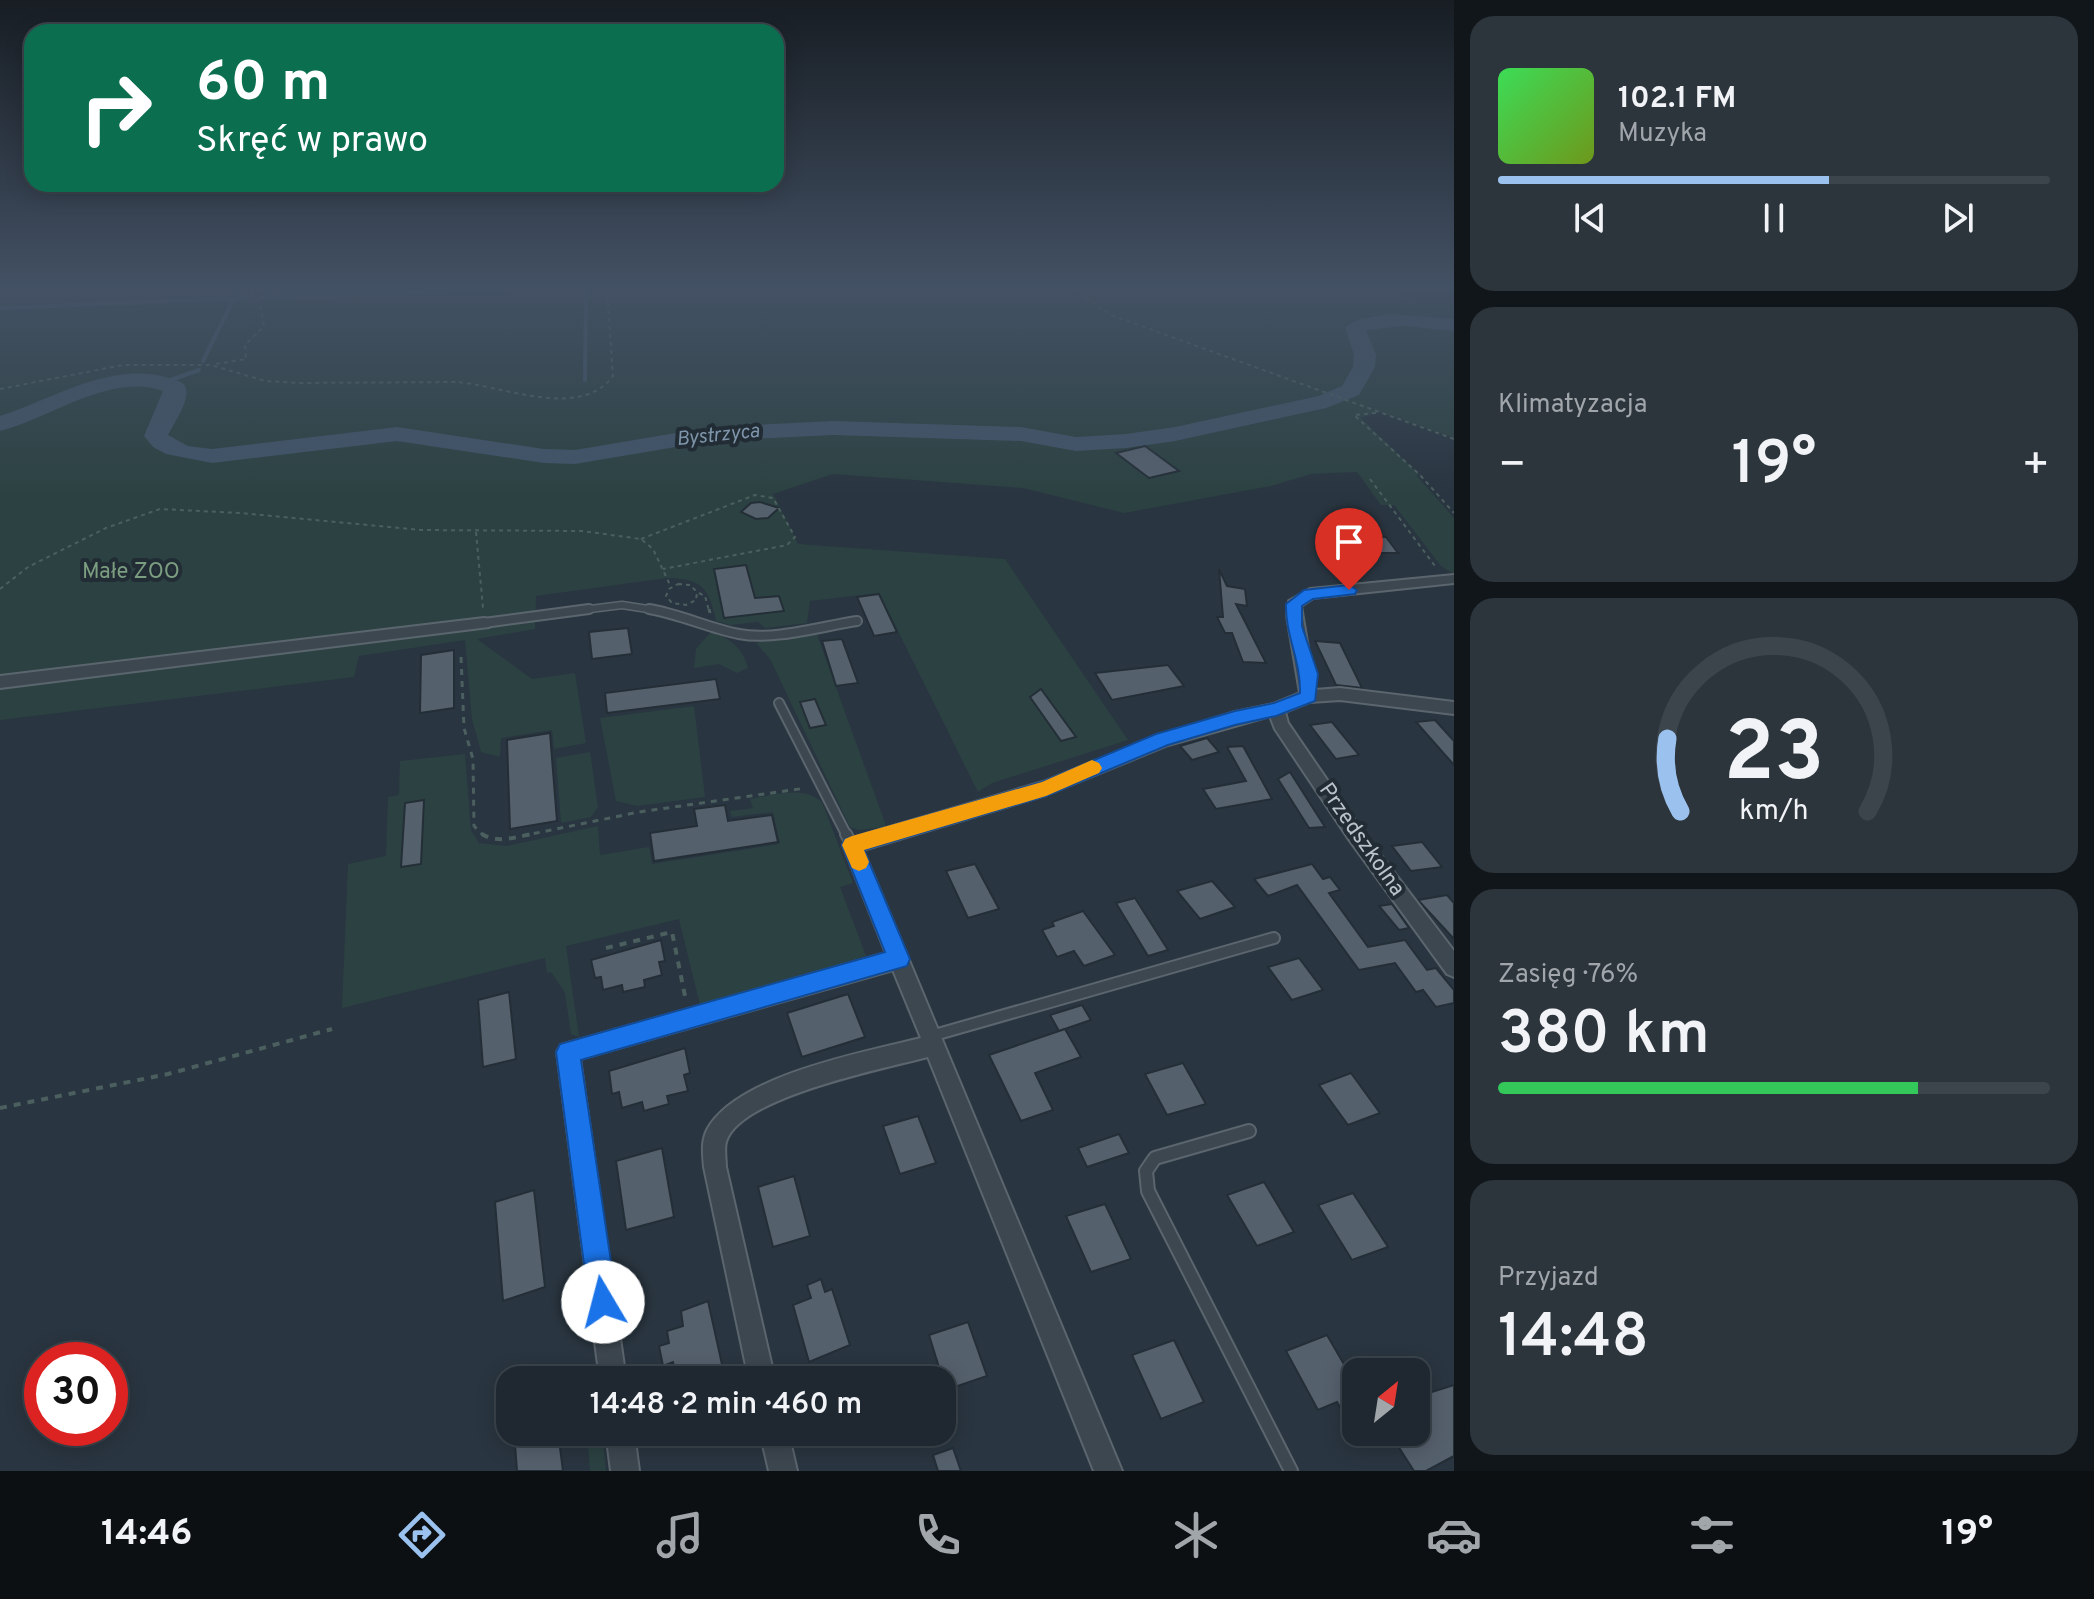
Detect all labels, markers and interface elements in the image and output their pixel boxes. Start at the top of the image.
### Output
text: 60 m [196,50,330,120]
icon: right [64,56,168,160]
text: 102.1 FM [1618,81,1736,118]
text: Muzyka [1618,118,1707,151]
text: Skręć w prawo [196,119,428,165]
icon: previous [1568,196,1612,240]
icon: pause [1752,196,1796,240]
icon: next [1936,196,1980,240]
text: Klimatyzacja [1498,389,1647,422]
water label: Bystrzyca [675,419,762,453]
text: 19° [1732,429,1816,505]
text: − [1498,439,1526,495]
text: + [2022,439,2050,495]
pin [1315,508,1383,590]
icon: arrive [1327,520,1371,564]
park label: Małe ZOO [82,559,180,586]
text: 23 [1724,704,1824,809]
street label: Przedszkolna [1312,778,1410,902]
text: km/h [1739,794,1809,830]
text: Zasięg · 76% [1498,959,1638,992]
text: 380 km [1498,999,1710,1075]
position arrow [561,1260,645,1344]
text: Przyjazd [1498,1262,1599,1295]
text: 14:48 [1498,1302,1649,1378]
speed limit sign: 30 [24,1342,128,1446]
north arrow [1342,1358,1430,1446]
map controls [1342,1358,1430,1446]
text: 14:48 · 2 min · 460 m [590,1387,862,1424]
icon: directions [394,1507,450,1563]
icon: music [652,1507,708,1563]
icon: phone [910,1507,966,1563]
icon: climate [1168,1507,1224,1563]
icon: car [1426,1507,1482,1563]
icon: filters [1684,1507,1740,1563]
text: 14:46 [101,1512,193,1558]
text: 19° [1942,1512,1993,1558]

